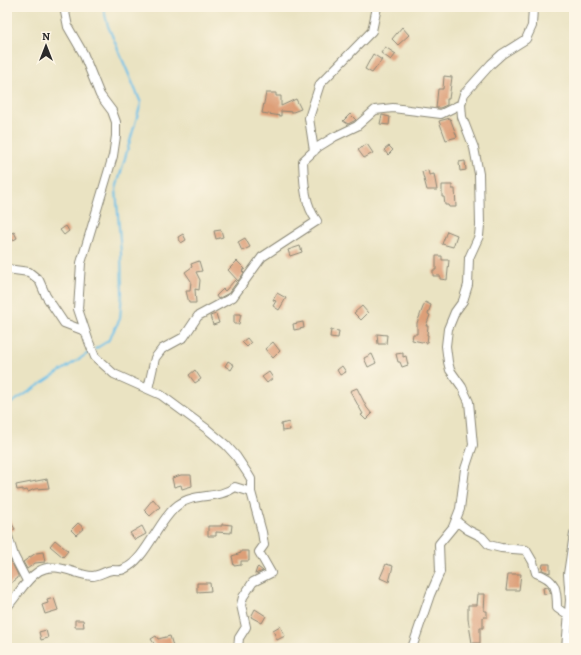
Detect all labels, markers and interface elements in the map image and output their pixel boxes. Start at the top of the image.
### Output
north arrow [26,26,66,66]
text: N [42,29,50,44]

